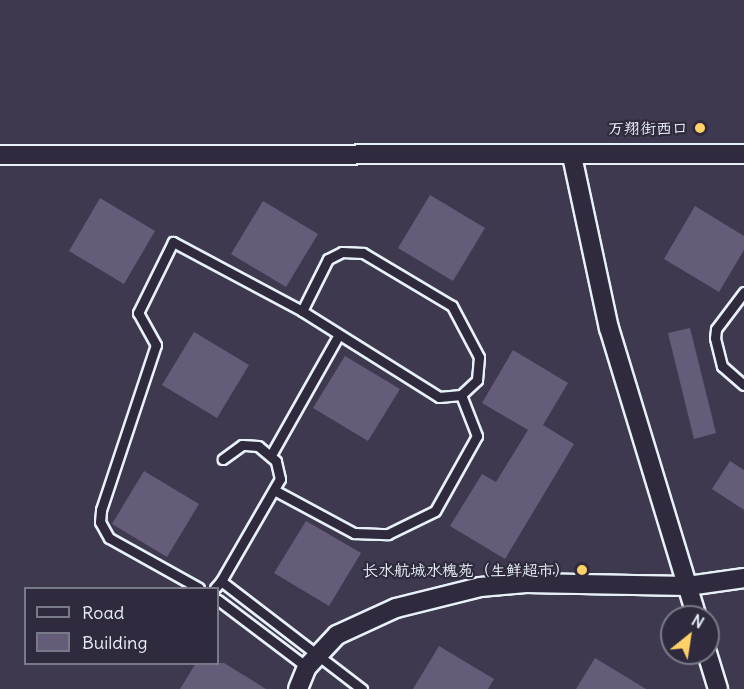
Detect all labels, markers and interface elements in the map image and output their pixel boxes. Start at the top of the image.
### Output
place label: 万翔街西口 [608,118,688,138]
marker: 万翔街西口 [693,121,707,135]
place label: 长水航城水槐苑（生鲜超市） [362,560,570,580]
marker: 长水航城水槐苑（生鲜超市） [575,563,589,577]
legend [24,587,219,665]
text: Road [82,601,124,624]
north arrow [660,605,720,665]
text: N [688,610,708,633]
text: Building [82,631,147,654]

